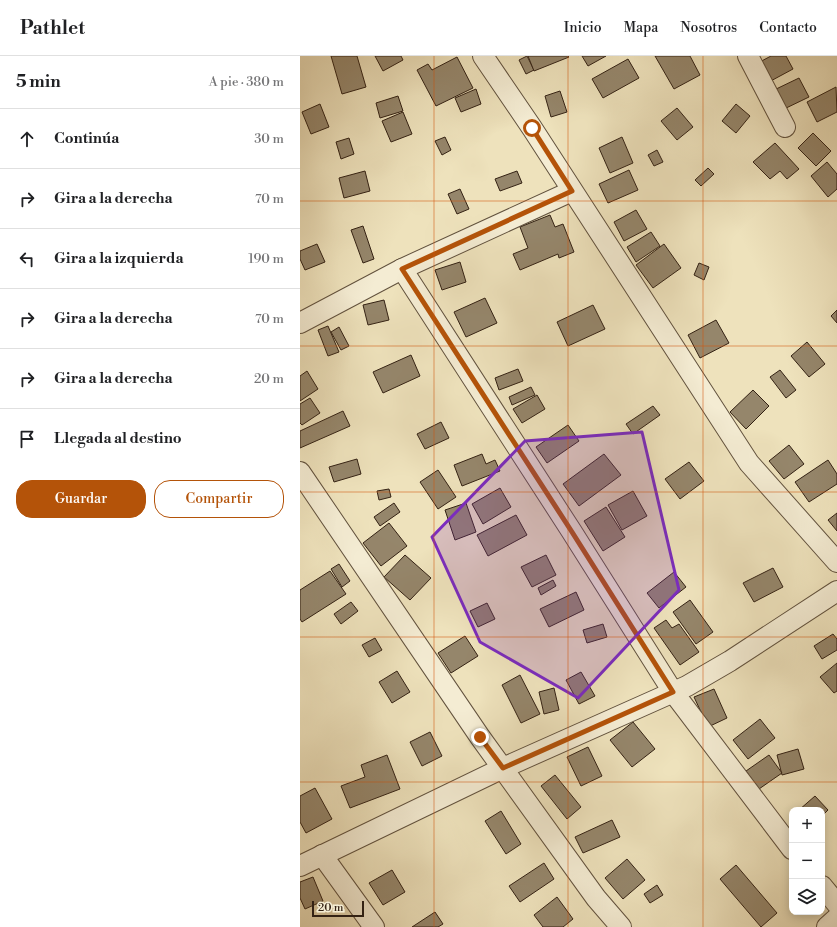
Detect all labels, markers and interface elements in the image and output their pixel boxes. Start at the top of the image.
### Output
text: Pathlet [20,16,85,40]
text: Inicio [564,19,602,37]
text: Mapa [624,19,658,37]
text: Nosotros [680,19,737,37]
text: Contacto [759,19,817,37]
text: 5 min [16,71,61,93]
text: A pie · 380 m [209,74,284,90]
route start [523,119,541,137]
icon: ahead [16,128,38,150]
text: Continúa [54,129,119,148]
text: 30 m [254,131,284,147]
icon: right [16,188,38,210]
text: Gira a la derecha [54,189,173,208]
text: 70 m [255,191,284,207]
icon: left [16,248,38,270]
text: Gira a la izquierda [54,249,184,268]
text: 190 m [248,251,284,267]
icon: right [16,308,38,330]
text: Gira a la derecha [54,309,173,328]
text: 70 m [255,311,284,327]
icon: right [16,368,38,390]
text: Gira a la derecha [54,369,173,388]
text: 20 m [254,371,284,387]
icon: arrive [16,428,38,450]
text: Llegada al destino [54,429,182,448]
button: Guardar [16,480,146,518]
button: Compartir [154,480,284,518]
route end [471,728,489,746]
map controls [789,807,825,915]
button: + [789,807,825,843]
button: − [789,843,825,879]
button: layers [789,879,825,915]
scale bar [312,899,364,918]
text: 20 m [318,901,343,915]

